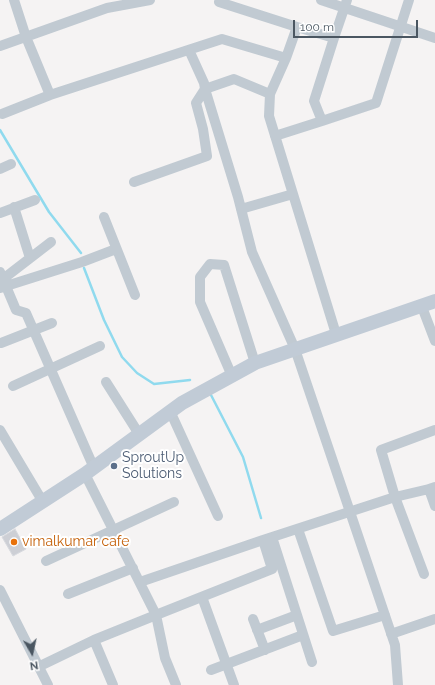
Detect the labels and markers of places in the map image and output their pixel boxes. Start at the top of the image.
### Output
place label: SproutUp Solutions [122,450,184,482]
marker: SproutUp Solutions [109,461,119,471]
place label: vimalkumar cafe [22,534,129,550]
marker: vimalkumar cafe [9,537,19,547]

